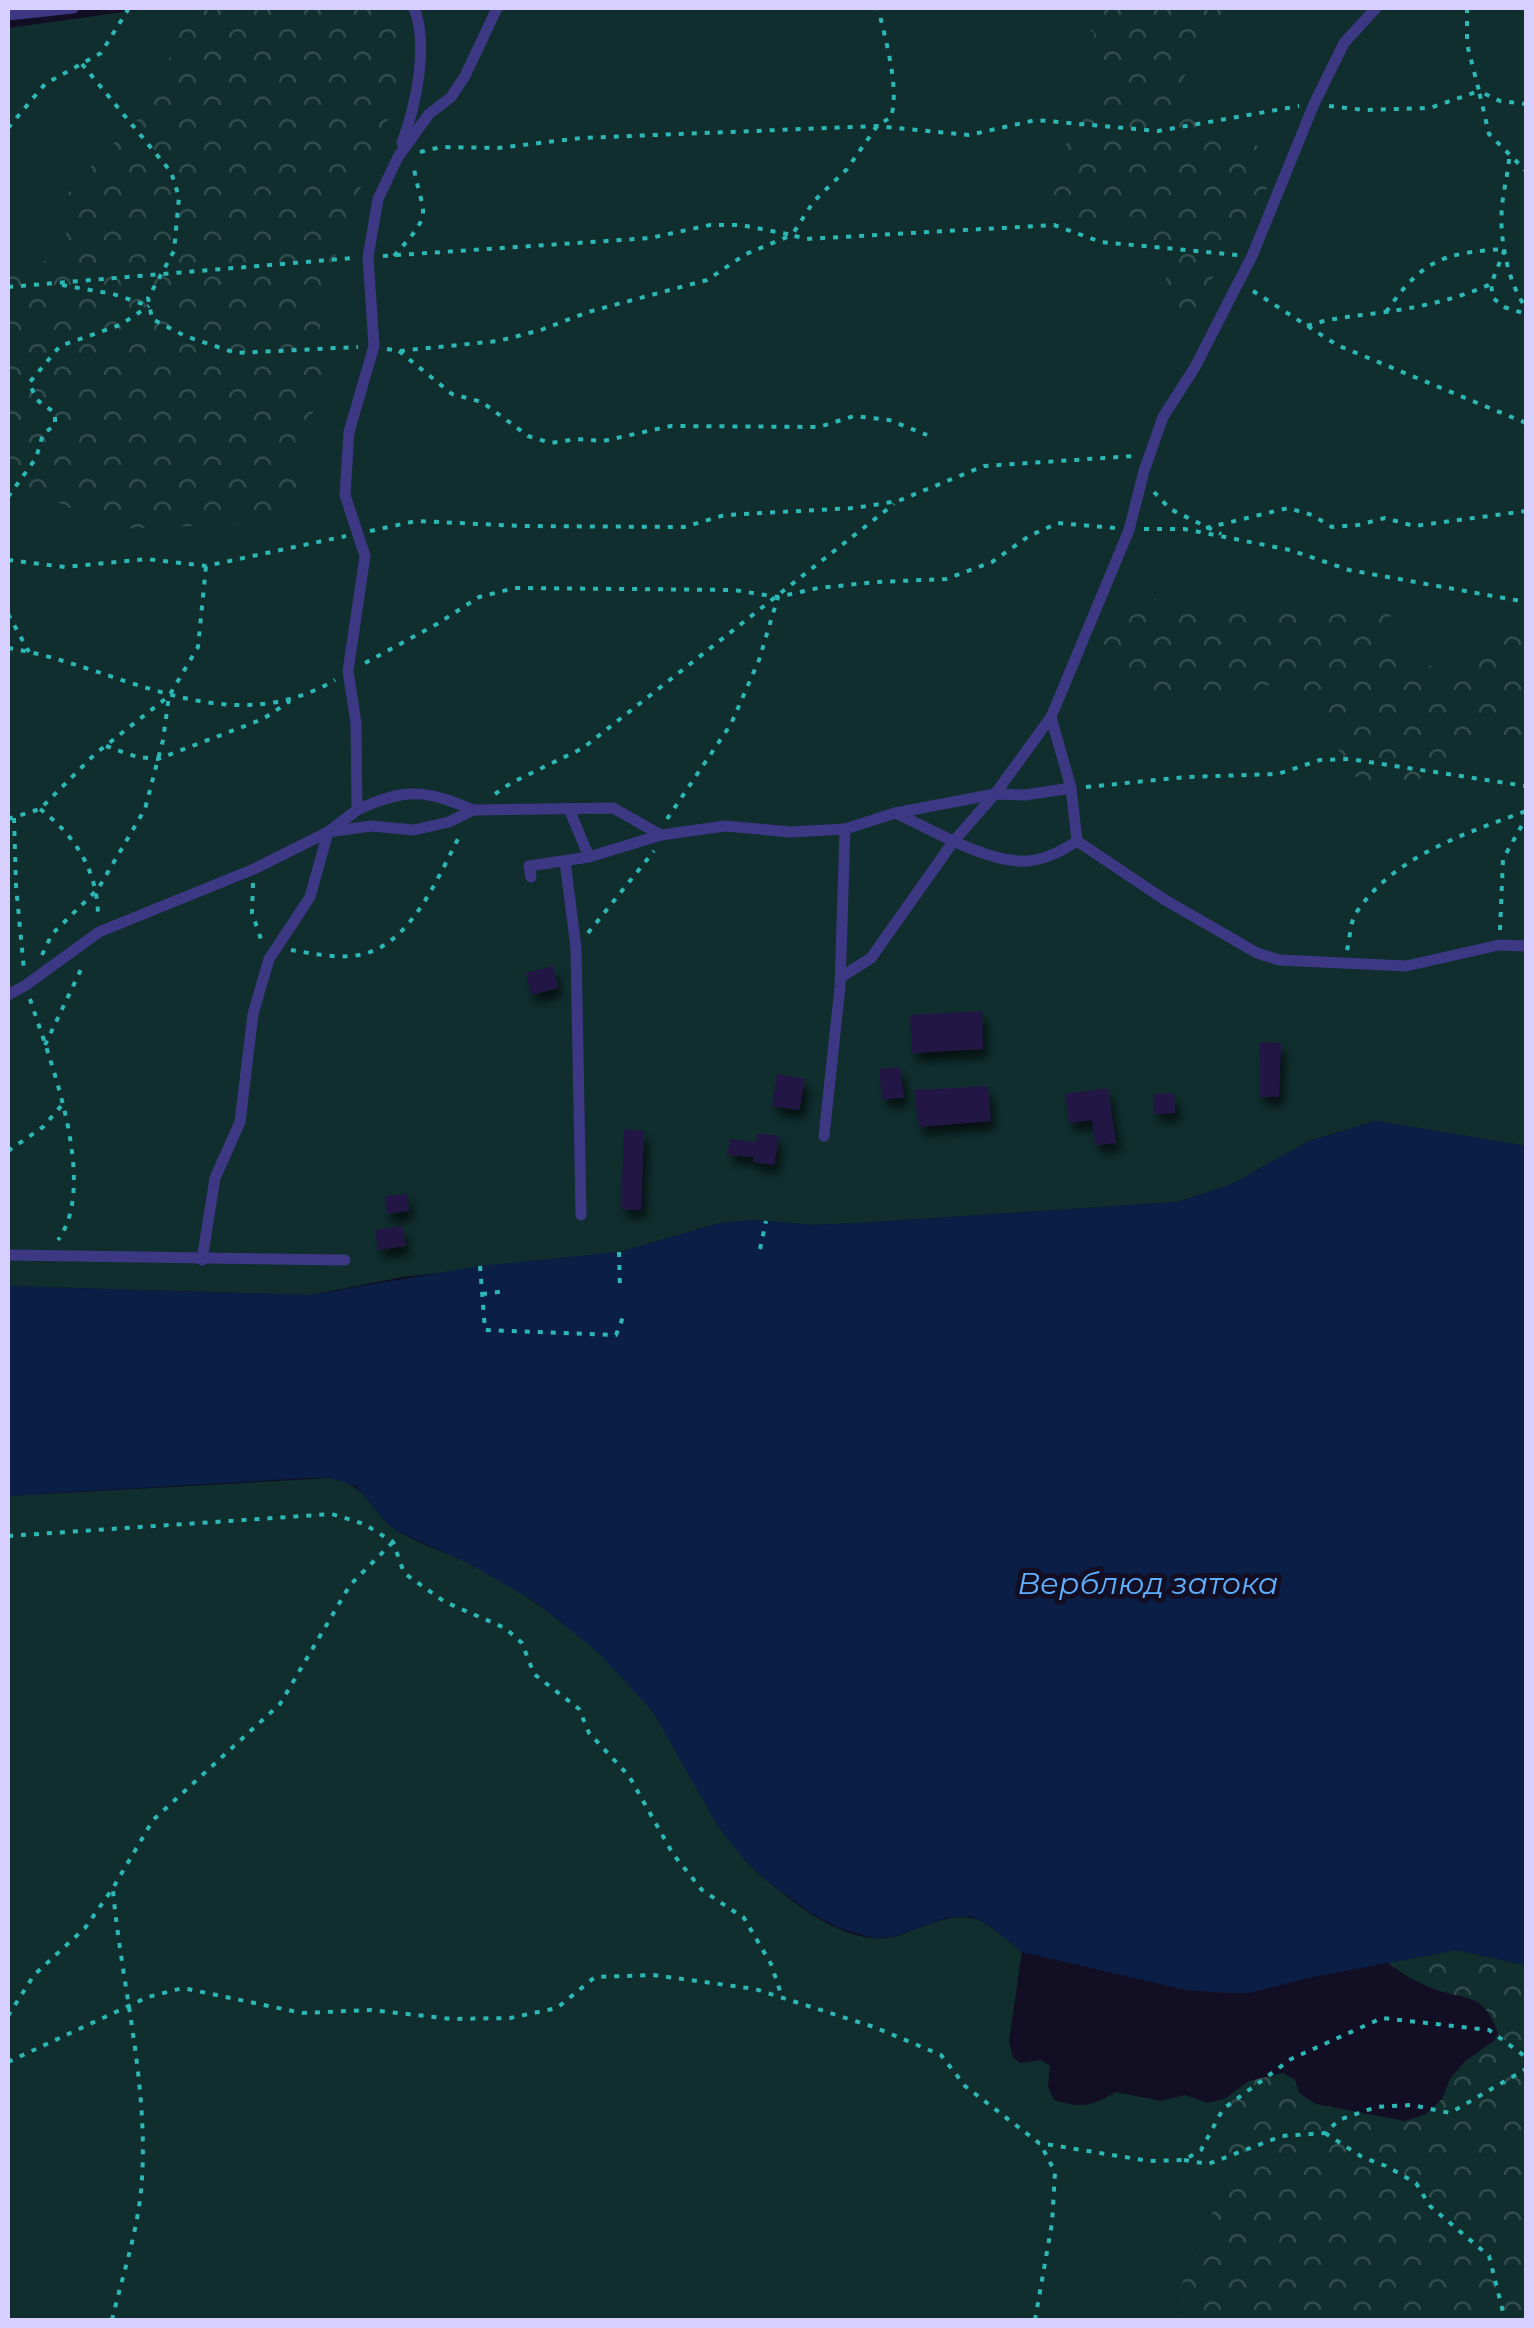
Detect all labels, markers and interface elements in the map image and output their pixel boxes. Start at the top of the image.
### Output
water label: Верблюд затока [1017,1565,1279,1602]

